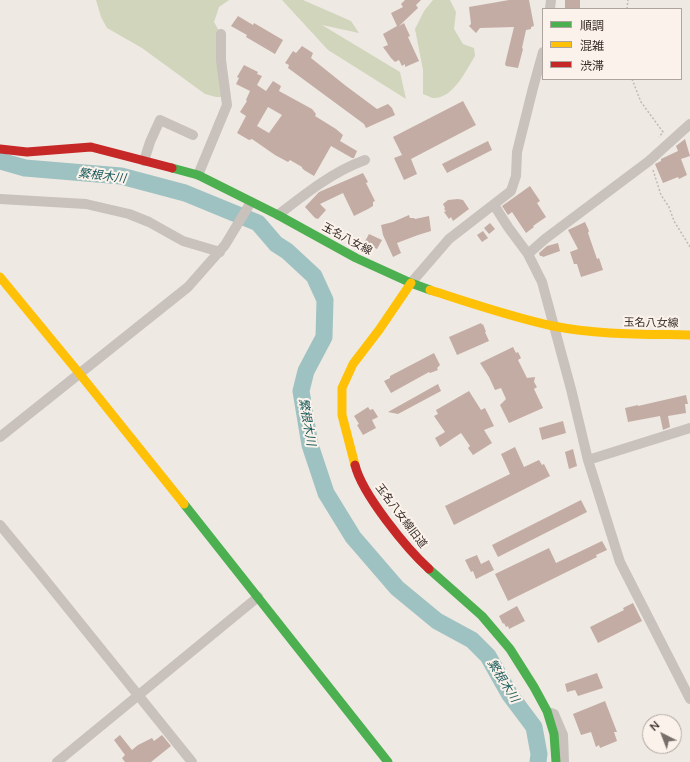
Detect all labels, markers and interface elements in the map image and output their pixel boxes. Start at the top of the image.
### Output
legend [542,8,682,80]
text: 順調 [580,18,604,33]
text: 混雑 [580,38,604,53]
text: 渋滞 [580,58,604,73]
water label: 繁根木川 [77,166,127,186]
street label: 玉名八女線 [320,220,374,258]
street label: 玉名八女線 [623,316,679,330]
water label: 繁根木川 [296,397,318,447]
street label: 玉名八女線旧道 [373,481,429,551]
water label: 繁根木川 [484,657,522,705]
north arrow [642,714,682,754]
text: N [647,718,662,734]

